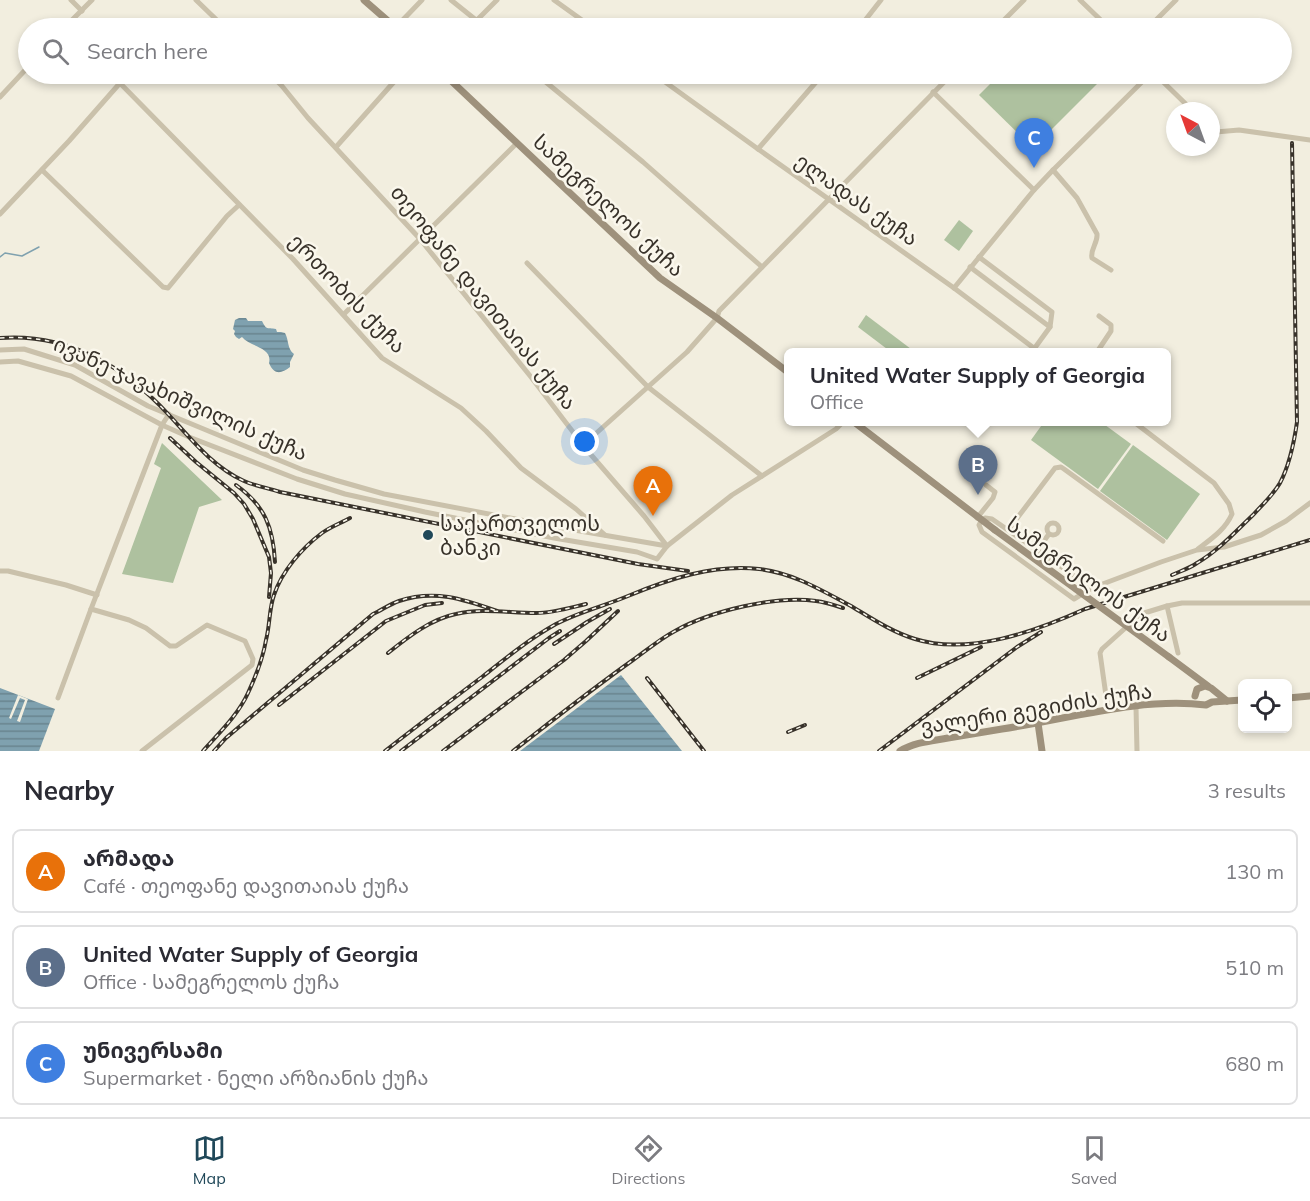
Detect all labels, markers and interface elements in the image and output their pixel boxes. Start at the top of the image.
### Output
search box [18,18,1292,84]
icon: search [39,35,72,68]
text: Search here [87,37,208,65]
north arrow [1166,102,1220,156]
pin: C [1014,118,1054,168]
street label: სამეგრელოს ქუჩა [527,128,690,282]
street label: ელადას ქუჩა [790,147,923,252]
street label: თეოფანე დავითაიას ქუჩა [385,179,583,415]
street label: ერთობის ქუჩა [284,228,412,358]
street label: ივანე ჯავახიშვილის ქუჩა [50,330,312,467]
popup [784,348,1171,426]
text: United Water Supply of Georgia [810,361,1145,389]
text: Office [810,389,864,414]
your location [570,427,599,456]
pin: B [958,446,998,495]
pin: A [634,466,672,516]
place label: საქართველოს ბანკი [440,510,600,560]
street label: სამეგრელოს ქუჩა [1001,511,1176,648]
marker: საქართველოს ბანკი [421,528,435,542]
street label: ვალერი გეგიძის ქუჩა [918,677,1154,740]
map controls [1238,679,1292,733]
button: locate [1238,679,1292,733]
text: Nearby [24,774,114,807]
text: 3 results [1208,778,1286,803]
text: არმადა [83,844,174,872]
text: A [38,859,53,884]
text: 130 m [1225,859,1284,884]
text: Café · თეოფანე დავითაიას ქუჩა [83,873,409,898]
text: United Water Supply of Georgia [83,940,418,968]
text: B [39,955,52,980]
text: 510 m [1225,955,1284,980]
text: Office · სამეგრელოს ქუჩა [83,969,340,994]
text: უნივერსამი [83,1036,223,1064]
text: C [39,1051,52,1076]
text: 680 m [1225,1051,1284,1076]
text: Supermarket · ნელი არზიანის ქუჩა [83,1065,428,1090]
tab: Map [193,1132,226,1188]
tab: Directions [611,1132,685,1188]
tab: Saved [1071,1132,1117,1188]

